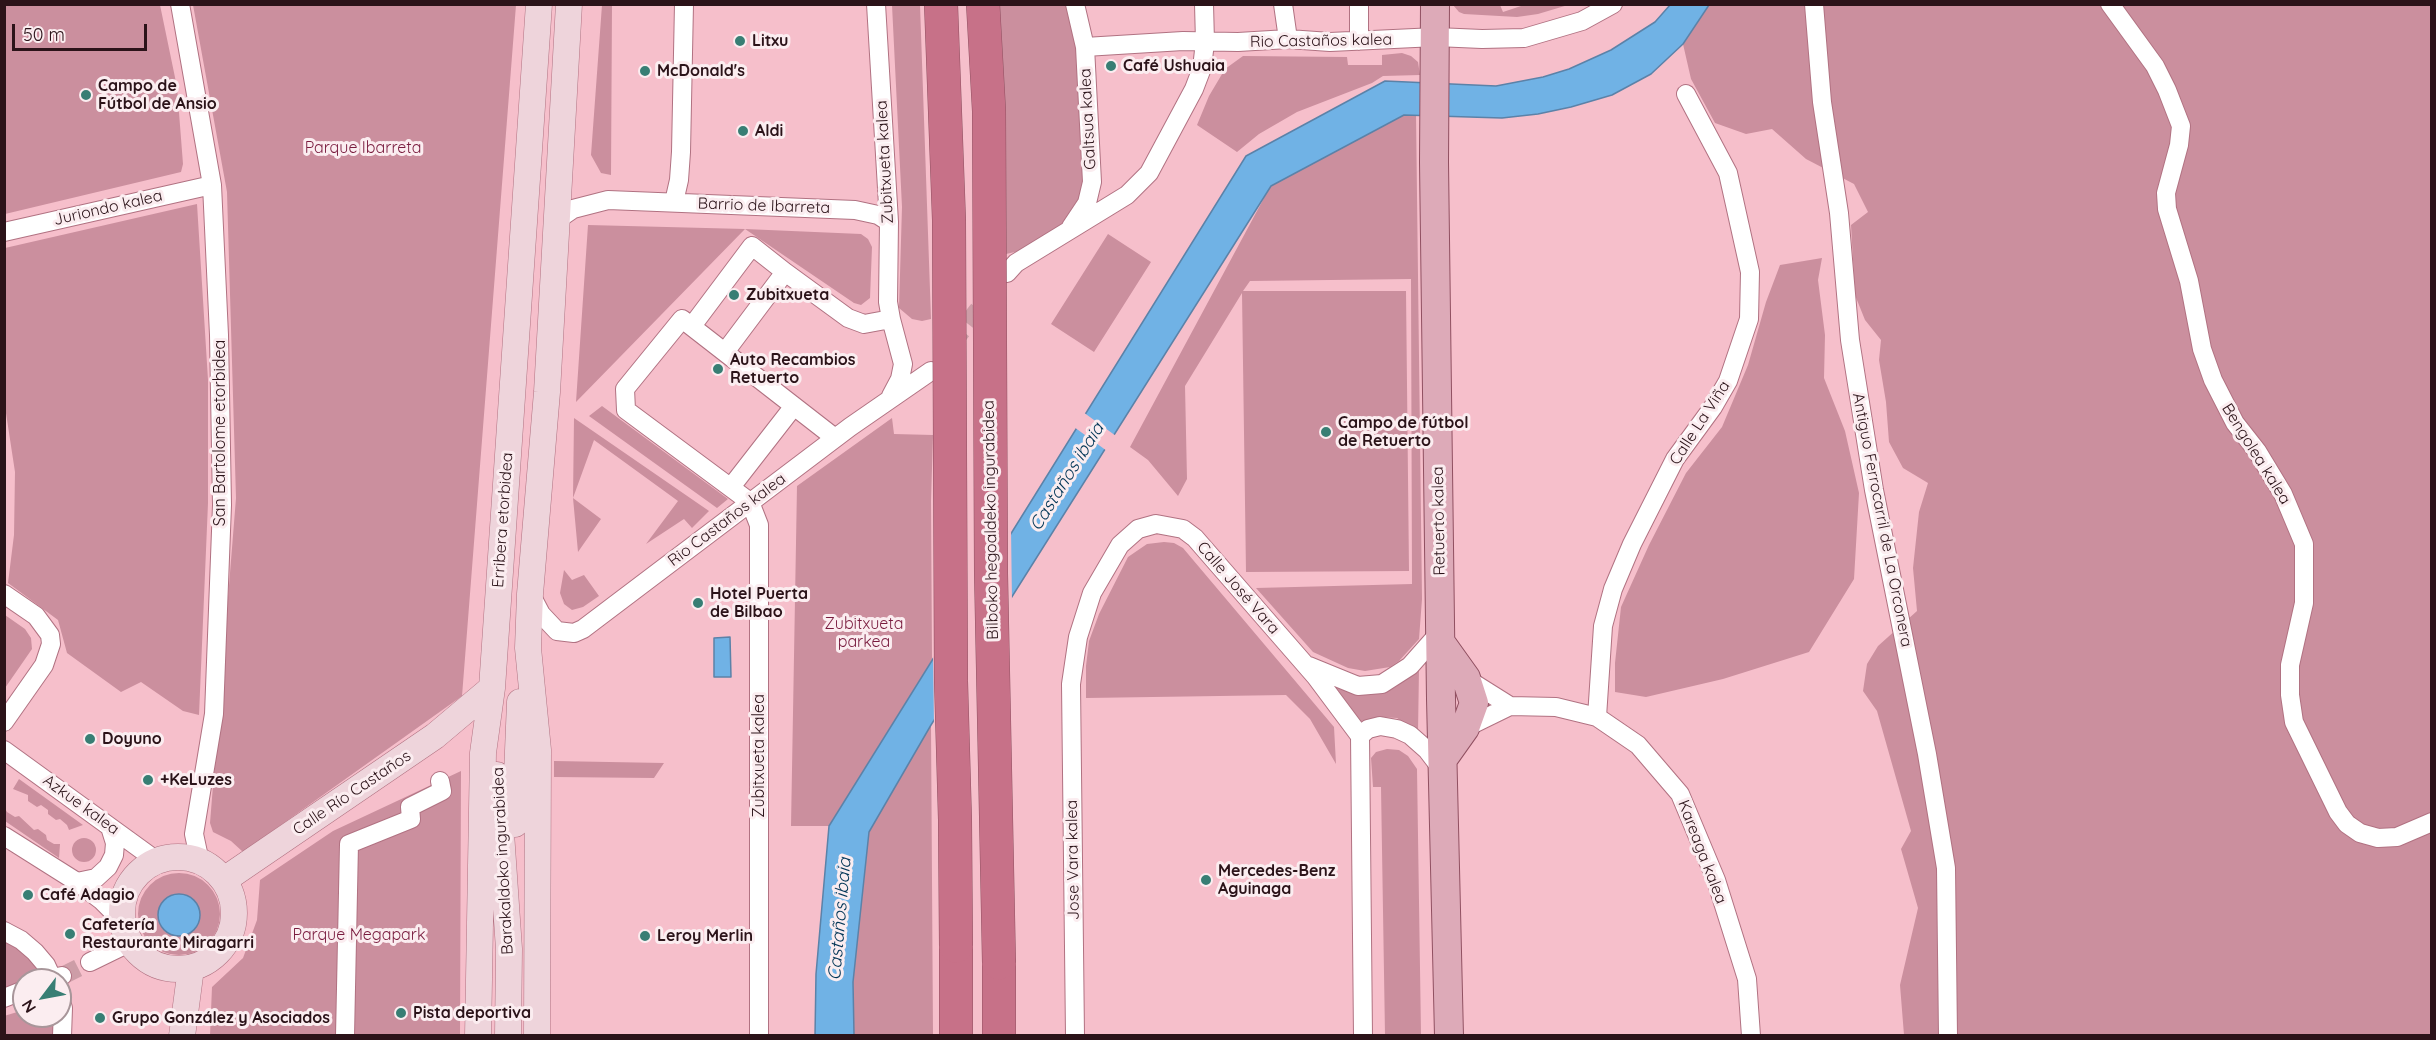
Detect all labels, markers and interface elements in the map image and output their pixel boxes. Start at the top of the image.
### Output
scale bar [15,12,150,50]
text: 50 m [23,23,65,46]
street label: Rio Castaños kalea [1250,30,1392,52]
place label: Litxu [752,31,788,51]
marker: Litxu [733,34,747,48]
place label: Café Ushuaia [1123,56,1225,76]
marker: Café Ushuaia [1104,59,1118,73]
place label: McDonald's [657,61,745,81]
marker: McDonald's [638,64,652,78]
street label: Galtsua kalea [1076,68,1100,170]
place label: Campo de Fútbol de Ansio [98,76,217,114]
marker: Campo de Fútbol de Ansio [79,88,93,102]
street label: Zubitxueta kalea [872,100,898,224]
place label: Aldi [755,121,783,141]
marker: Aldi [736,124,750,138]
park label: Parque Ibarreta [305,138,421,158]
street label: Juriondo kalea [52,186,164,230]
street label: Barrio de Ibarreta [697,194,831,218]
place label: Zubitxueta [746,285,829,305]
marker: Zubitxueta [727,288,741,302]
street label: San Bartolome etorbidea [210,340,230,526]
place label: Auto Recambios Retuerto [730,350,855,388]
marker: Auto Recambios Retuerto [711,362,725,376]
street label: Calle La Viña [1666,377,1734,469]
street label: Antiguo Ferrocarril de La Orconera [1848,391,1916,649]
street label: Bilboko hegoaldeko ingurabidea [979,400,1003,640]
street label: Bengolea kalea [2217,400,2295,508]
place label: Campo de fútbol de Retuerto [1338,413,1469,451]
water label: Castaños ibaia [1025,419,1109,535]
marker: Campo de fútbol de Retuerto [1319,425,1333,439]
street label: Erribera etorbidea [489,452,517,588]
street label: Retuerto kalea [1428,466,1450,576]
street label: Rio Castaños kalea [664,470,790,570]
street label: Calle José Vara [1193,538,1283,638]
place label: Hotel Puerta de Bilbao [710,584,808,622]
marker: Hotel Puerta de Bilbao [691,596,705,610]
park label: Zubitxueta parkea [825,614,903,652]
street label: Zubitxueta kalea [749,694,769,818]
place label: Doyuno [102,729,162,749]
marker: Doyuno [83,732,97,746]
street label: Calle Río Castaños [289,746,415,840]
street label: Barakaldoko ingurabidea [488,767,518,955]
place label: +KeLuzes [160,770,232,790]
street label: Azkue kalea [39,771,123,839]
marker: +KeLuzes [141,773,155,787]
street label: Kareaga kalea [1673,797,1731,907]
street label: Jose Vara kalea [1062,800,1084,920]
water label: Castaños ibaia [824,857,856,981]
place label: Mercedes-Benz Aguinaga [1218,861,1336,899]
marker: Mercedes-Benz Aguinaga [1199,873,1213,887]
place label: Café Adagio [40,885,135,905]
marker: Café Adagio [21,888,35,902]
place label: Cafetería Restaurante Miragarri [82,915,254,953]
park label: Parque Megapark [292,925,426,945]
place label: Leroy Merlin [657,926,753,946]
marker: Cafetería Restaurante Miragarri [63,927,77,941]
marker: Leroy Merlin [638,929,652,943]
north arrow [12,968,72,1028]
text: N [17,996,40,1017]
place label: Pista deportiva [413,1003,531,1023]
marker: Pista deportiva [394,1006,408,1020]
place label: Grupo González y Asociados [112,1008,330,1028]
marker: Grupo González y Asociados [93,1011,107,1025]

